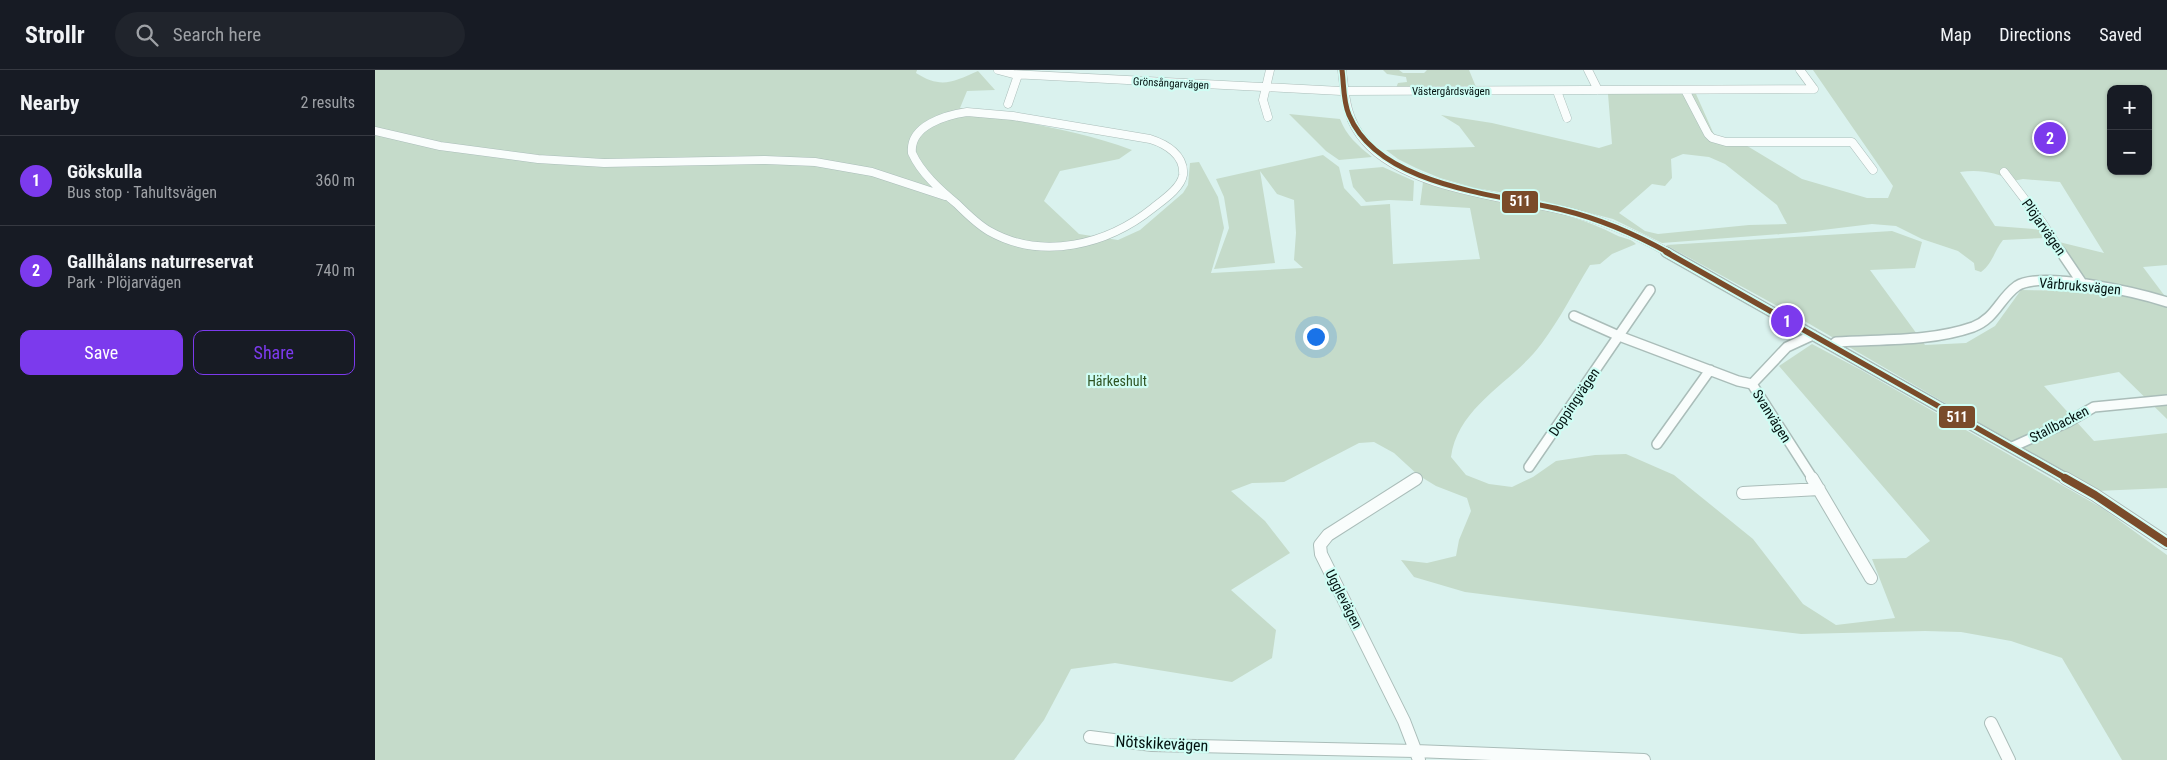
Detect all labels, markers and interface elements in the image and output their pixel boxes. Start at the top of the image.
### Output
search box [115,12,465,57]
text: Strollr [25,21,85,49]
icon: search [133,21,161,49]
text: Search here [173,23,261,46]
text: Map [1940,24,1971,45]
text: Directions [1999,24,2071,45]
text: Saved [2099,24,2142,45]
street label: Grönsångarvägen [1133,75,1209,92]
street label: Västergårdsvägen [1412,85,1490,98]
map controls [2107,85,2152,175]
button: + [2107,85,2152,130]
text: Nearby [20,91,79,115]
text: 2 results [300,93,355,112]
pin: 2 [2034,119,2066,157]
button: − [2107,130,2152,175]
text: Gökskulla [67,160,142,183]
text: 1 [32,171,40,190]
text: 360 m [316,171,355,190]
text: Bus stop · Tahultsvägen [67,183,217,202]
line badge: 511 [1501,190,1539,214]
text: 511 [1509,193,1531,209]
street label: Plöjarvägen [2019,196,2069,258]
text: Gallhålans naturreservat [67,250,253,273]
text: 2 [32,261,40,280]
text: 740 m [316,261,355,280]
text: Park · Plöjarvägen [67,273,181,292]
street label: Vårbruksvägen [2038,274,2122,298]
pin: 1 [1771,302,1803,340]
your location [1303,324,1329,350]
button: Save [20,330,183,375]
button: Share [193,330,355,375]
street label: Doppingvägen [1545,365,1603,439]
park label: Härkeshult [1087,373,1147,389]
street label: Svanvägen [1749,387,1795,445]
street label: Stallbacken [2027,402,2091,446]
line badge: 511 [1938,405,1976,429]
text: 511 [1946,409,1968,425]
street label: Ugglevägen [1322,567,1366,631]
street label: Nötskikevägen [1115,732,1209,755]

